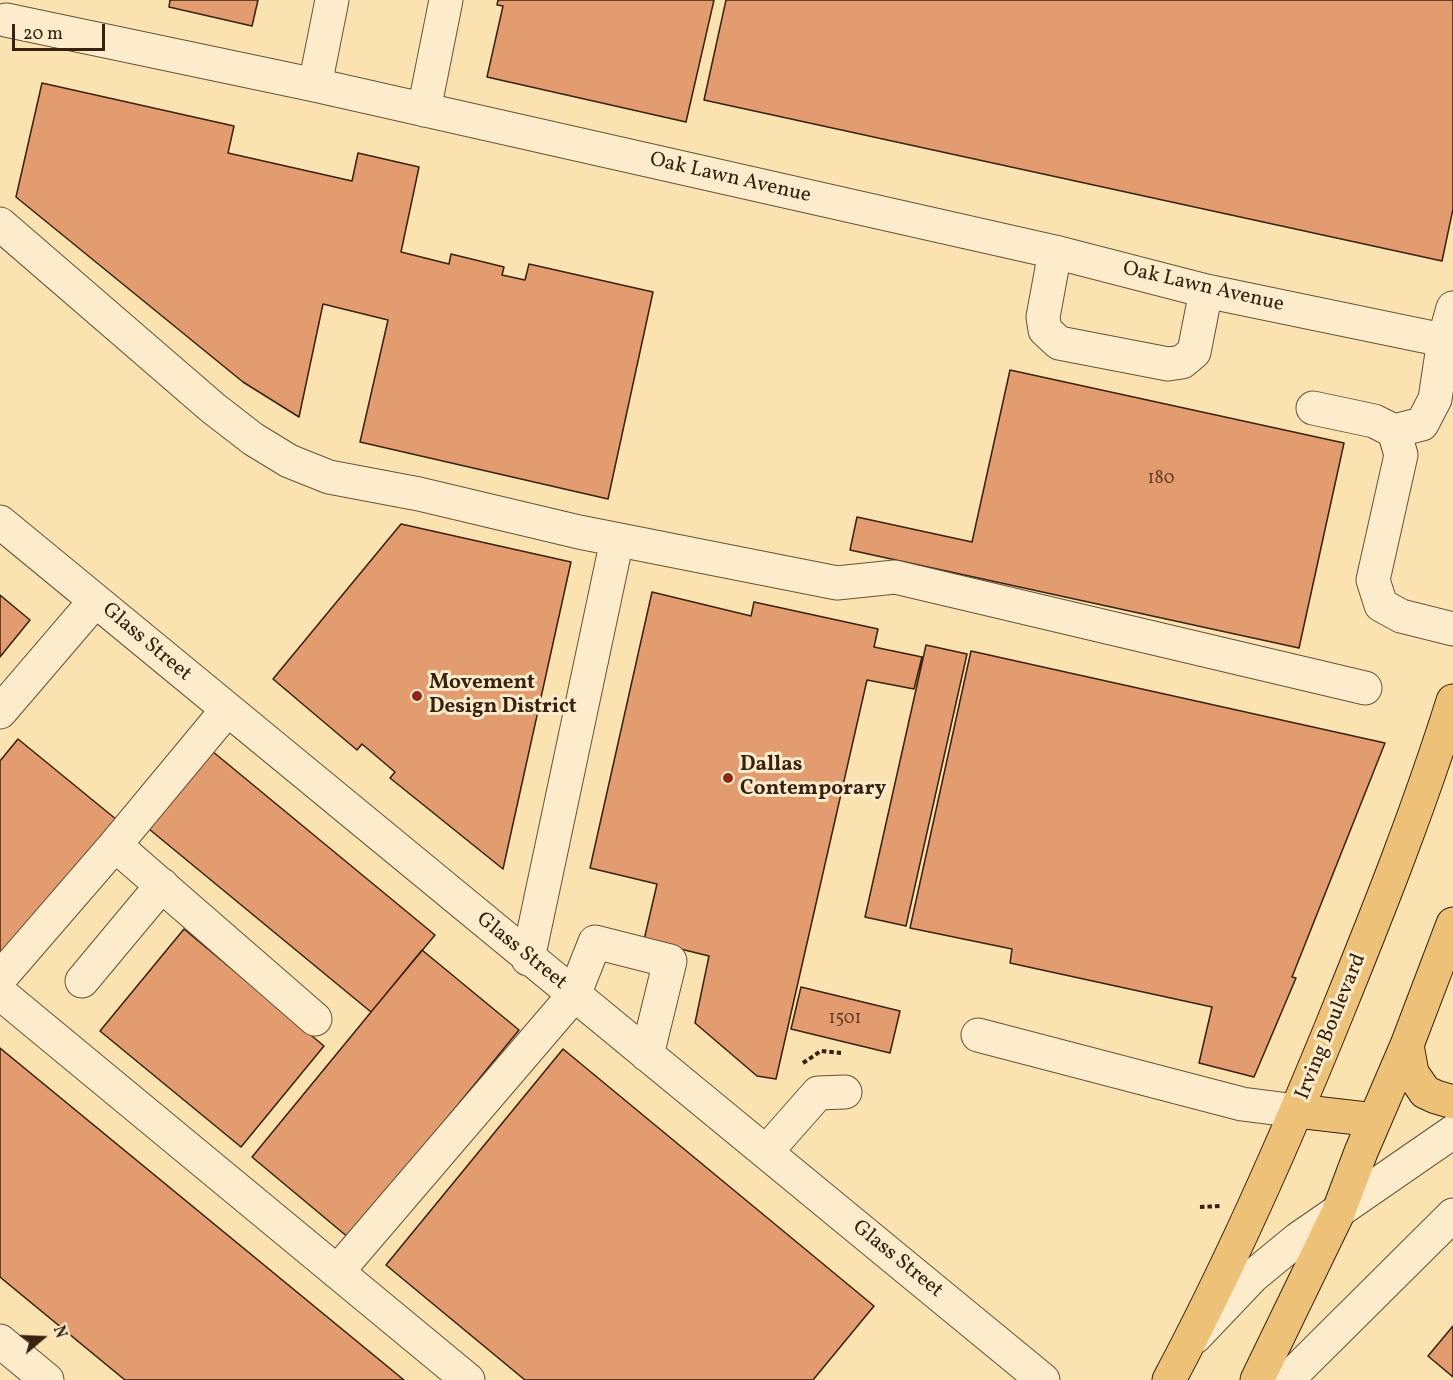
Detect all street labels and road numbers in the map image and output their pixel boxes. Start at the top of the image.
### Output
street label: Oak Lawn Avenue [647,148,813,210]
street label: Oak Lawn Avenue [1120,257,1286,319]
street label: Glass Street [96,598,196,688]
street label: Glass Street [471,908,571,996]
street label: Irving Boulevard [1291,950,1373,1104]
street label: Glass Street [847,1216,947,1304]

